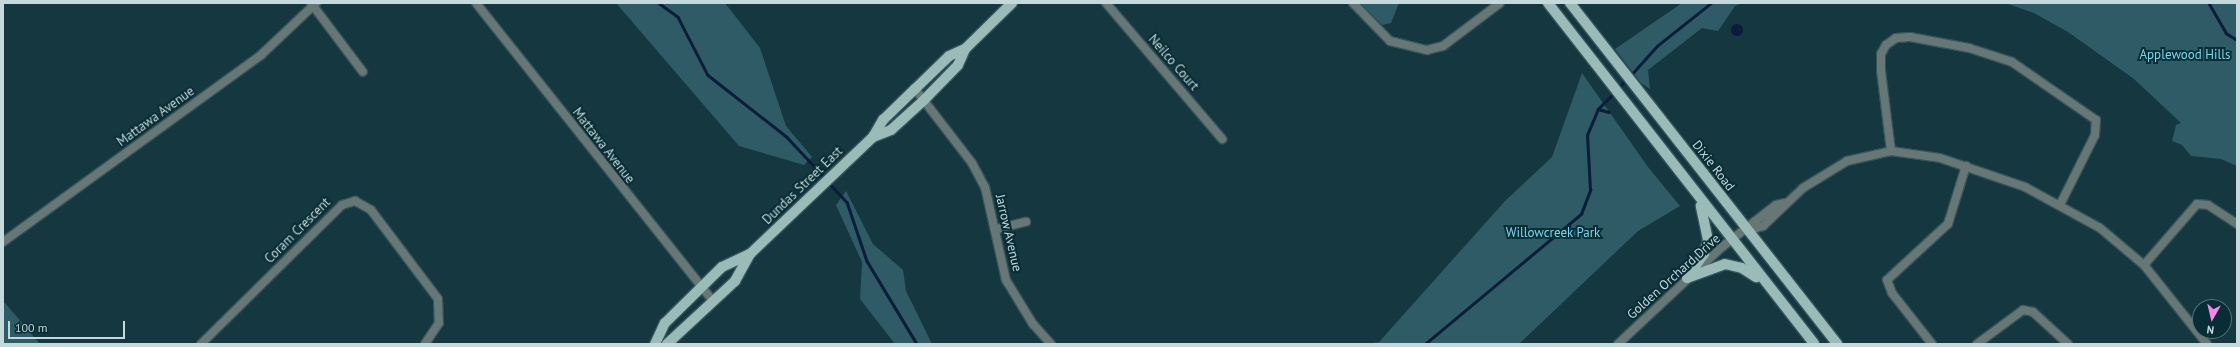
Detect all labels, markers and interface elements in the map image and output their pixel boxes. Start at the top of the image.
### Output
street label: Neilco Court [1145,32,1201,94]
park label: Applewood Hills [2139,47,2231,63]
street label: Mattawa Avenue [114,84,198,150]
street label: Mattawa Avenue [569,105,637,187]
street label: Dixie Road [1688,138,1738,194]
street label: Dundas Street East [760,144,846,228]
street label: Jarrow Avenue [991,193,1025,273]
street label: Coram Crescent [262,195,334,267]
park label: Willowcreek Park [1505,225,1601,241]
street label: Golden Orchard Drive [1624,231,1724,323]
north arrow [2192,299,2232,339]
scale bar [10,313,127,339]
text: 100 m [15,320,48,335]
text: N [2206,322,2215,337]

